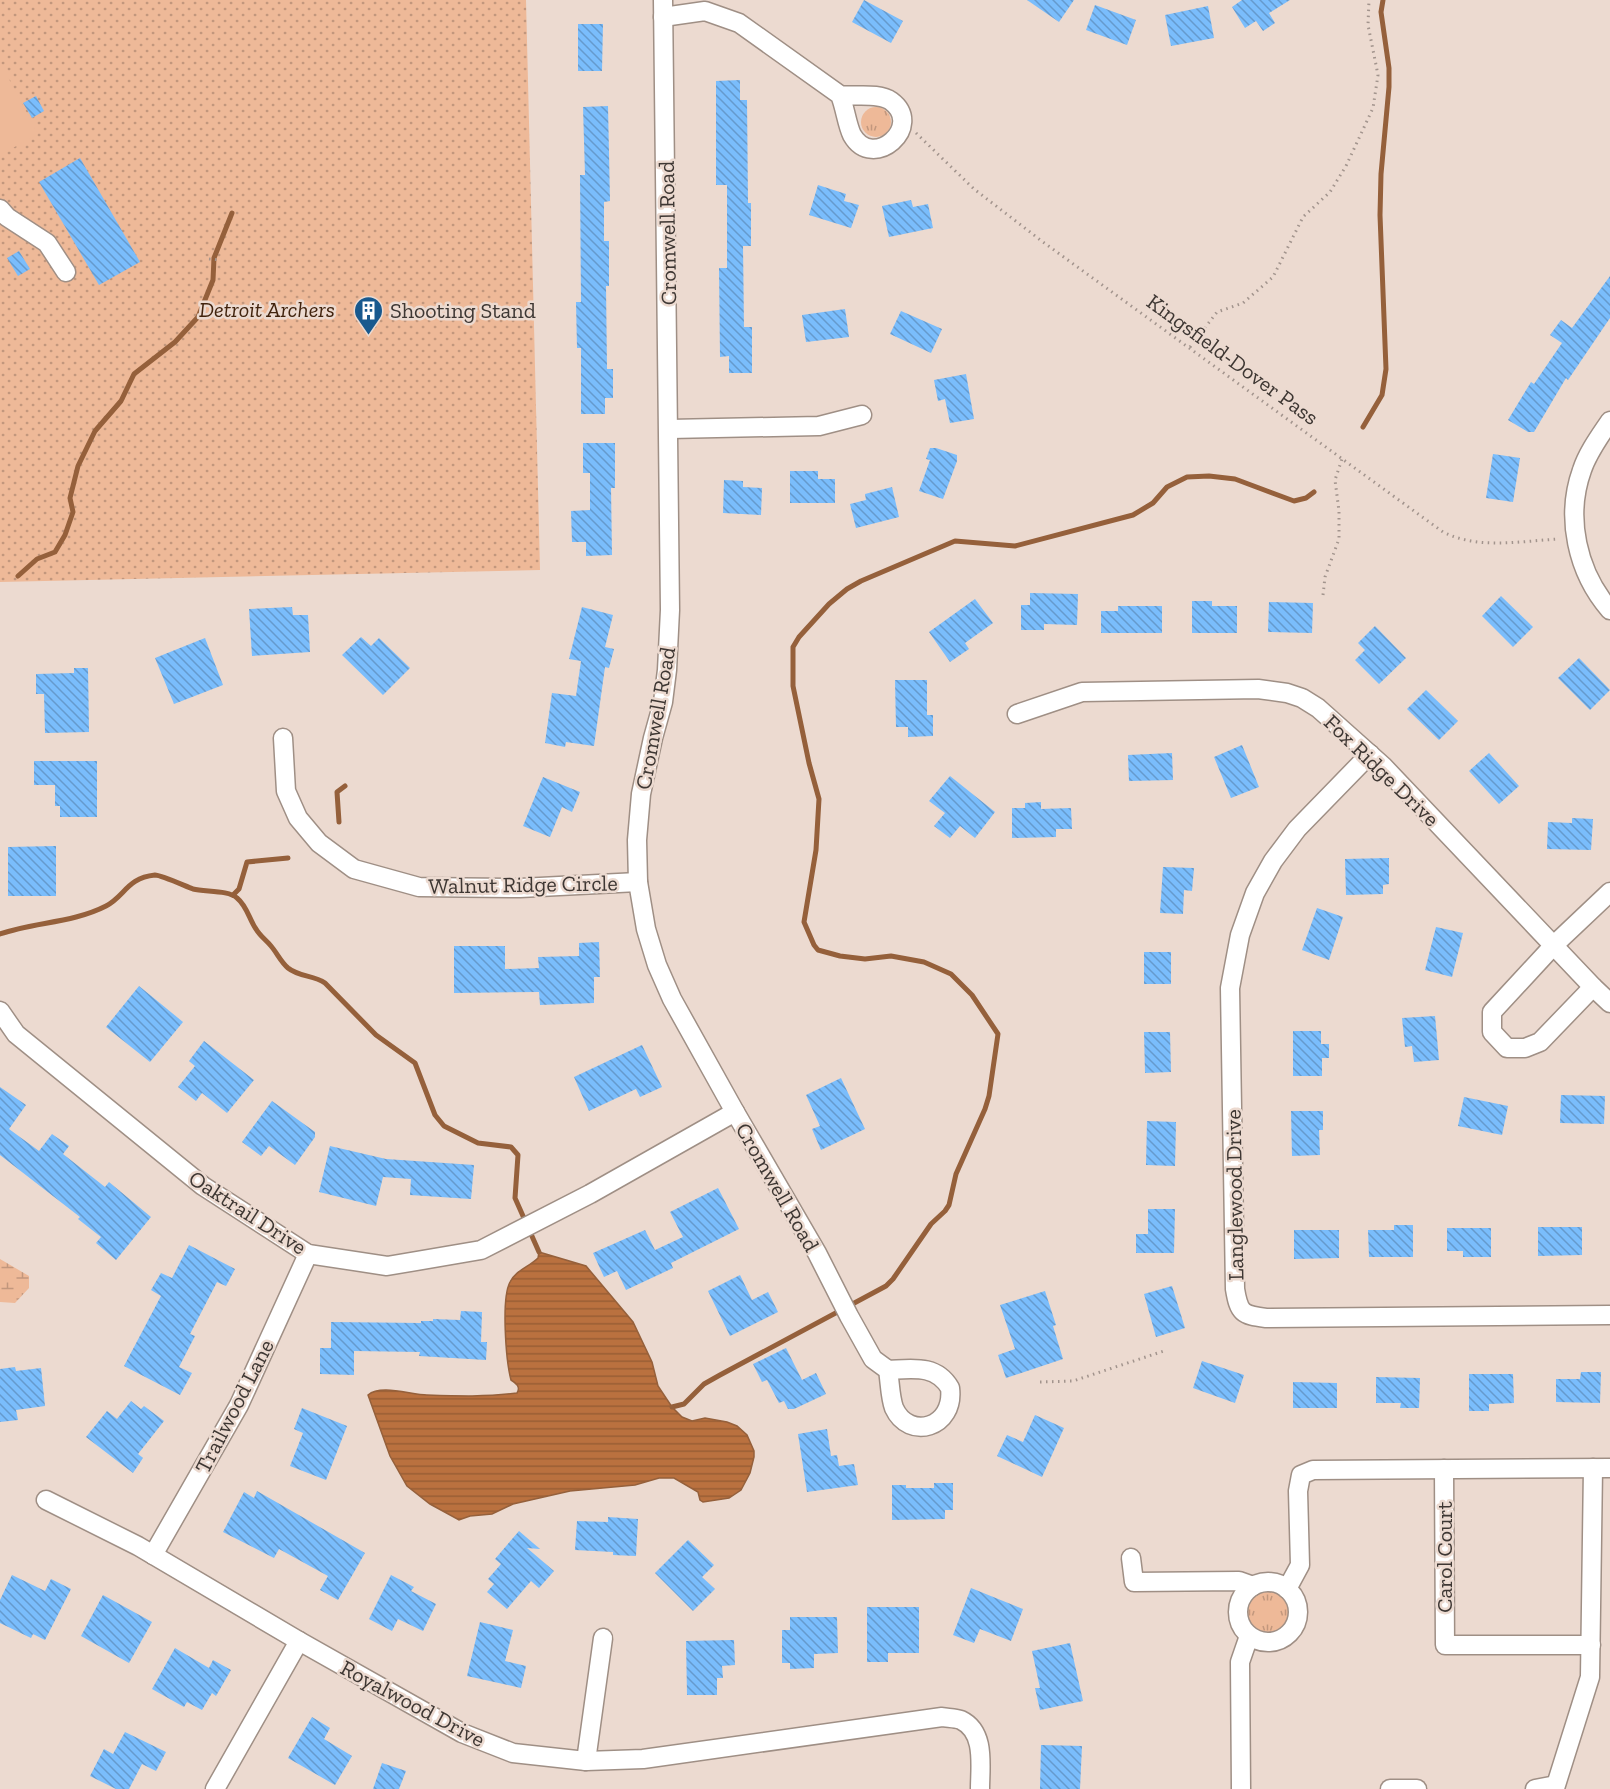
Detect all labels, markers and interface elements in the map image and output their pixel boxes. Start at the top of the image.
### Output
street label: Cromwell Road [653,161,682,305]
street label: Kingsfield-Dover Pass [1141,288,1324,431]
building icon: Shooting Stand [353,294,385,336]
park label: Detroit Archers [199,296,335,323]
place label: Shooting Stand [390,297,536,324]
street label: Cromwell Road [630,645,681,791]
street label: Fox Ridge Drive [1318,709,1445,832]
street label: Walnut Ridge Circle [428,869,618,900]
street label: Langlewood Drive [1220,1109,1249,1281]
street label: Cromwell Road [730,1118,825,1256]
street label: Oaktrail Drive [184,1164,312,1260]
street label: Trailwood Lane [189,1335,280,1478]
street label: Carol Court [1431,1500,1458,1613]
street label: Royalwood Drive [336,1654,490,1753]

